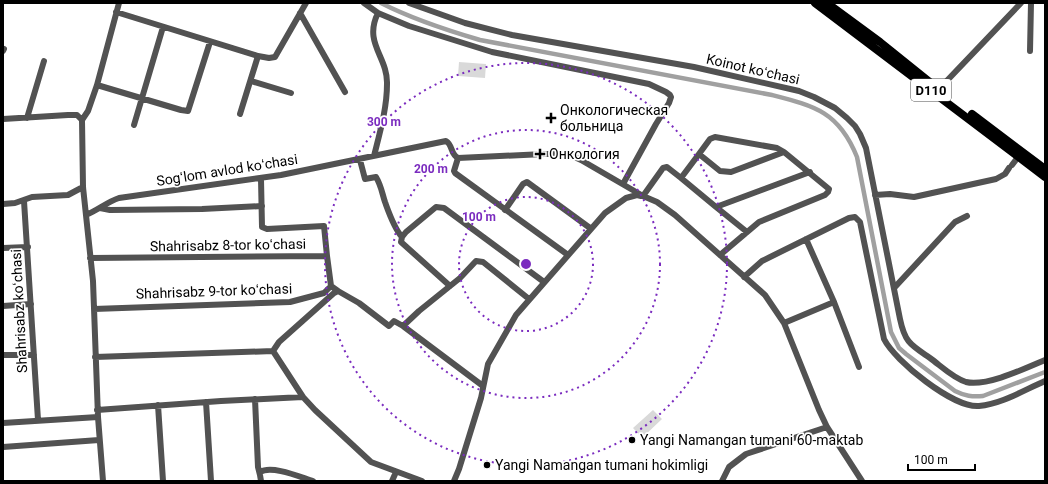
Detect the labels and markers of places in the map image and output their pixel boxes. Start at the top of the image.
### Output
place label: Онкологическая больница [560,102,668,134]
marker: Онкологическая больница [545,112,557,124]
place label: Онкология [549,146,620,162]
marker: Онкология [534,148,546,160]
centre of rings [519,257,533,271]
place label: Yangi Namangan tumani 60-maktab [640,432,863,448]
marker: Yangi Namangan tumani 60-maktab [627,435,637,445]
place label: Yangi Namangan tumani hokimligi [495,457,708,473]
marker: Yangi Namangan tumani hokimligi [482,460,492,470]

